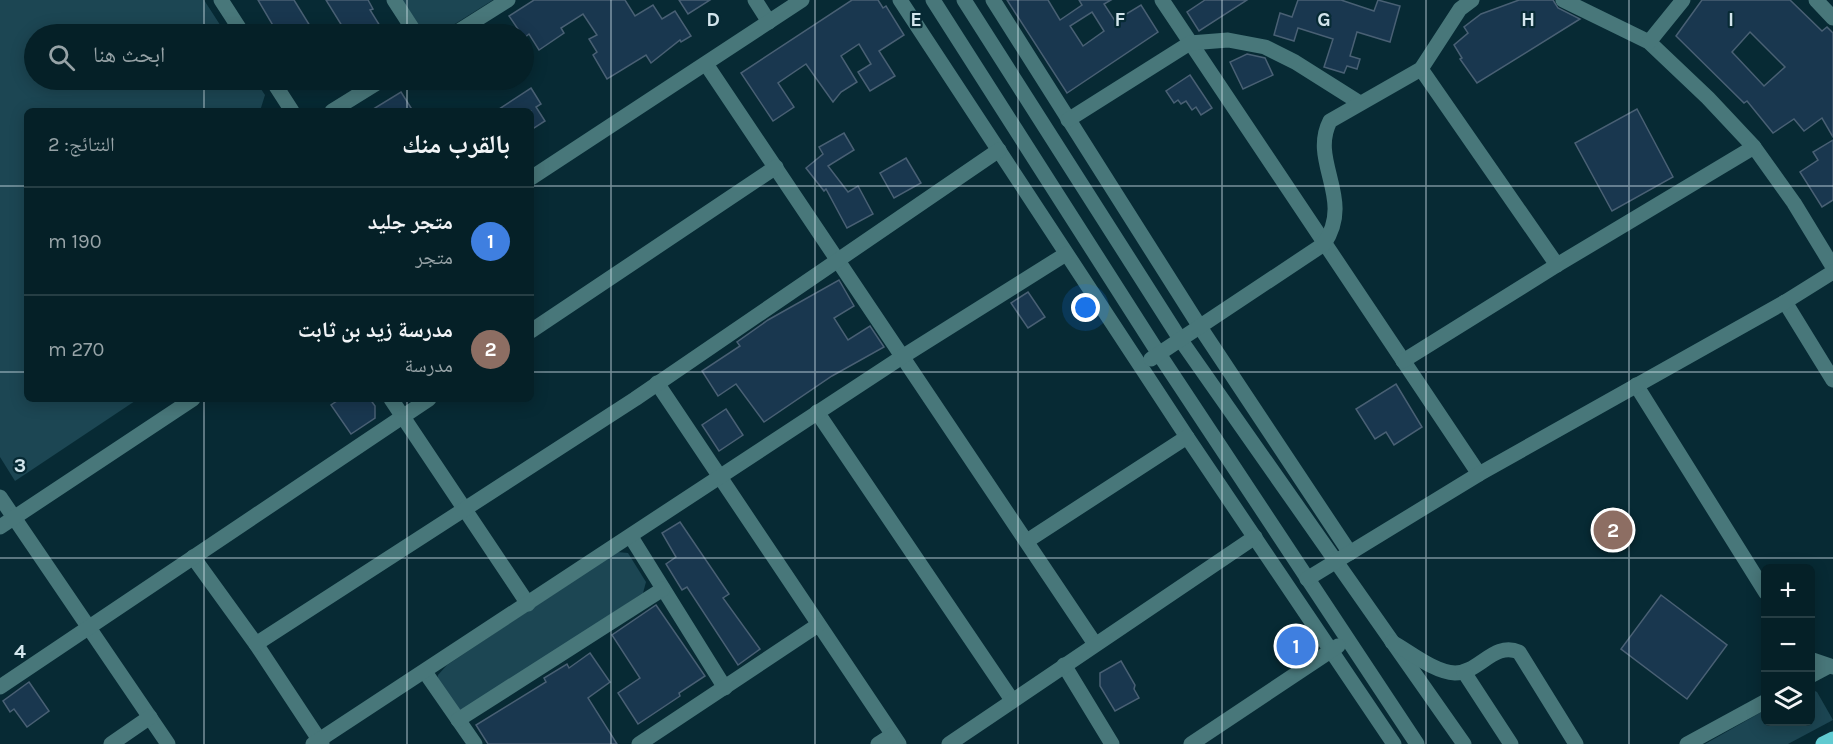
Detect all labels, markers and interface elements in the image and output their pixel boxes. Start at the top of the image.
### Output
text: D [706,8,720,31]
text: E [910,8,922,31]
text: F [1115,8,1126,31]
text: G [1317,8,1331,31]
text: H [1521,8,1535,31]
text: I [1728,8,1734,31]
search box [24,24,534,90]
icon: search [45,41,78,74]
text: ابحث هنا [93,42,165,68]
text: بالقرب منك [402,129,510,160]
text: النتائج: 2 [48,133,115,156]
text: متجر جليد [368,209,453,235]
text: 190 m [48,230,102,253]
text: 1 [487,230,494,253]
text: متجر [415,246,453,269]
your location [1071,293,1100,322]
text: مدرسة زيد بن ثابت [298,317,453,343]
text: 270 m [48,338,104,361]
text: 2 [484,338,497,361]
text: مدرسة [404,354,453,377]
text: 3 [14,454,26,477]
pin: 2 [1594,508,1632,552]
map controls [1761,564,1815,726]
button: + [1761,564,1815,618]
button: − [1761,618,1815,672]
pin: 1 [1276,624,1316,668]
text: 4 [14,640,26,663]
button: layers [1761,672,1815,726]

